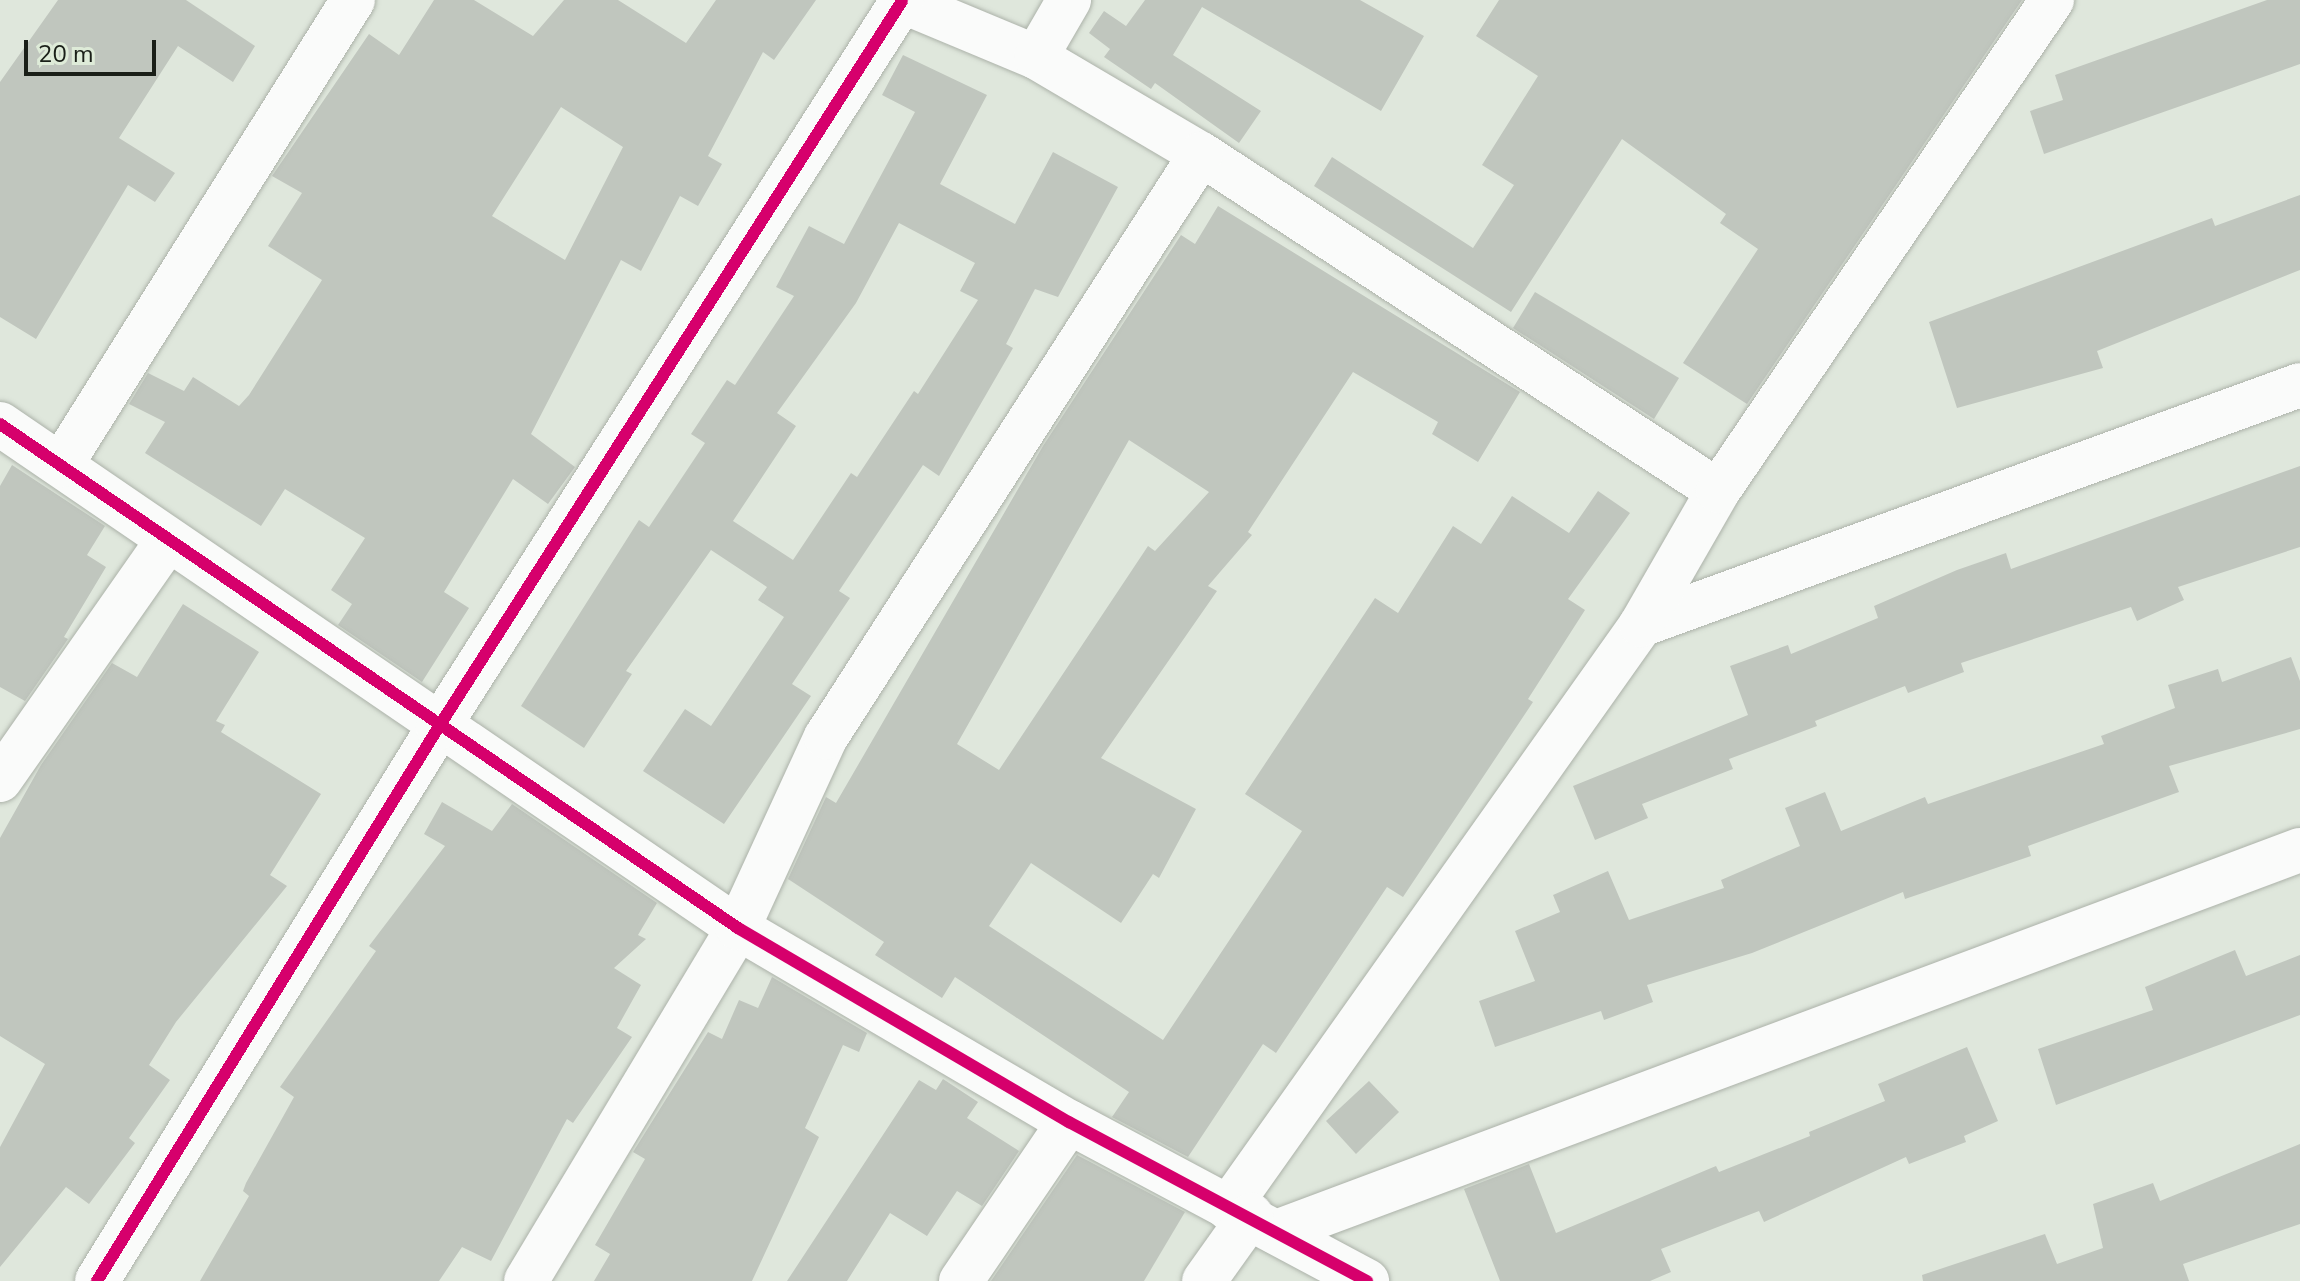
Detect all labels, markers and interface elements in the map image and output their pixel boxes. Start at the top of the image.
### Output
scale bar [28,24,160,74]
text: 20 m [38,38,94,70]

